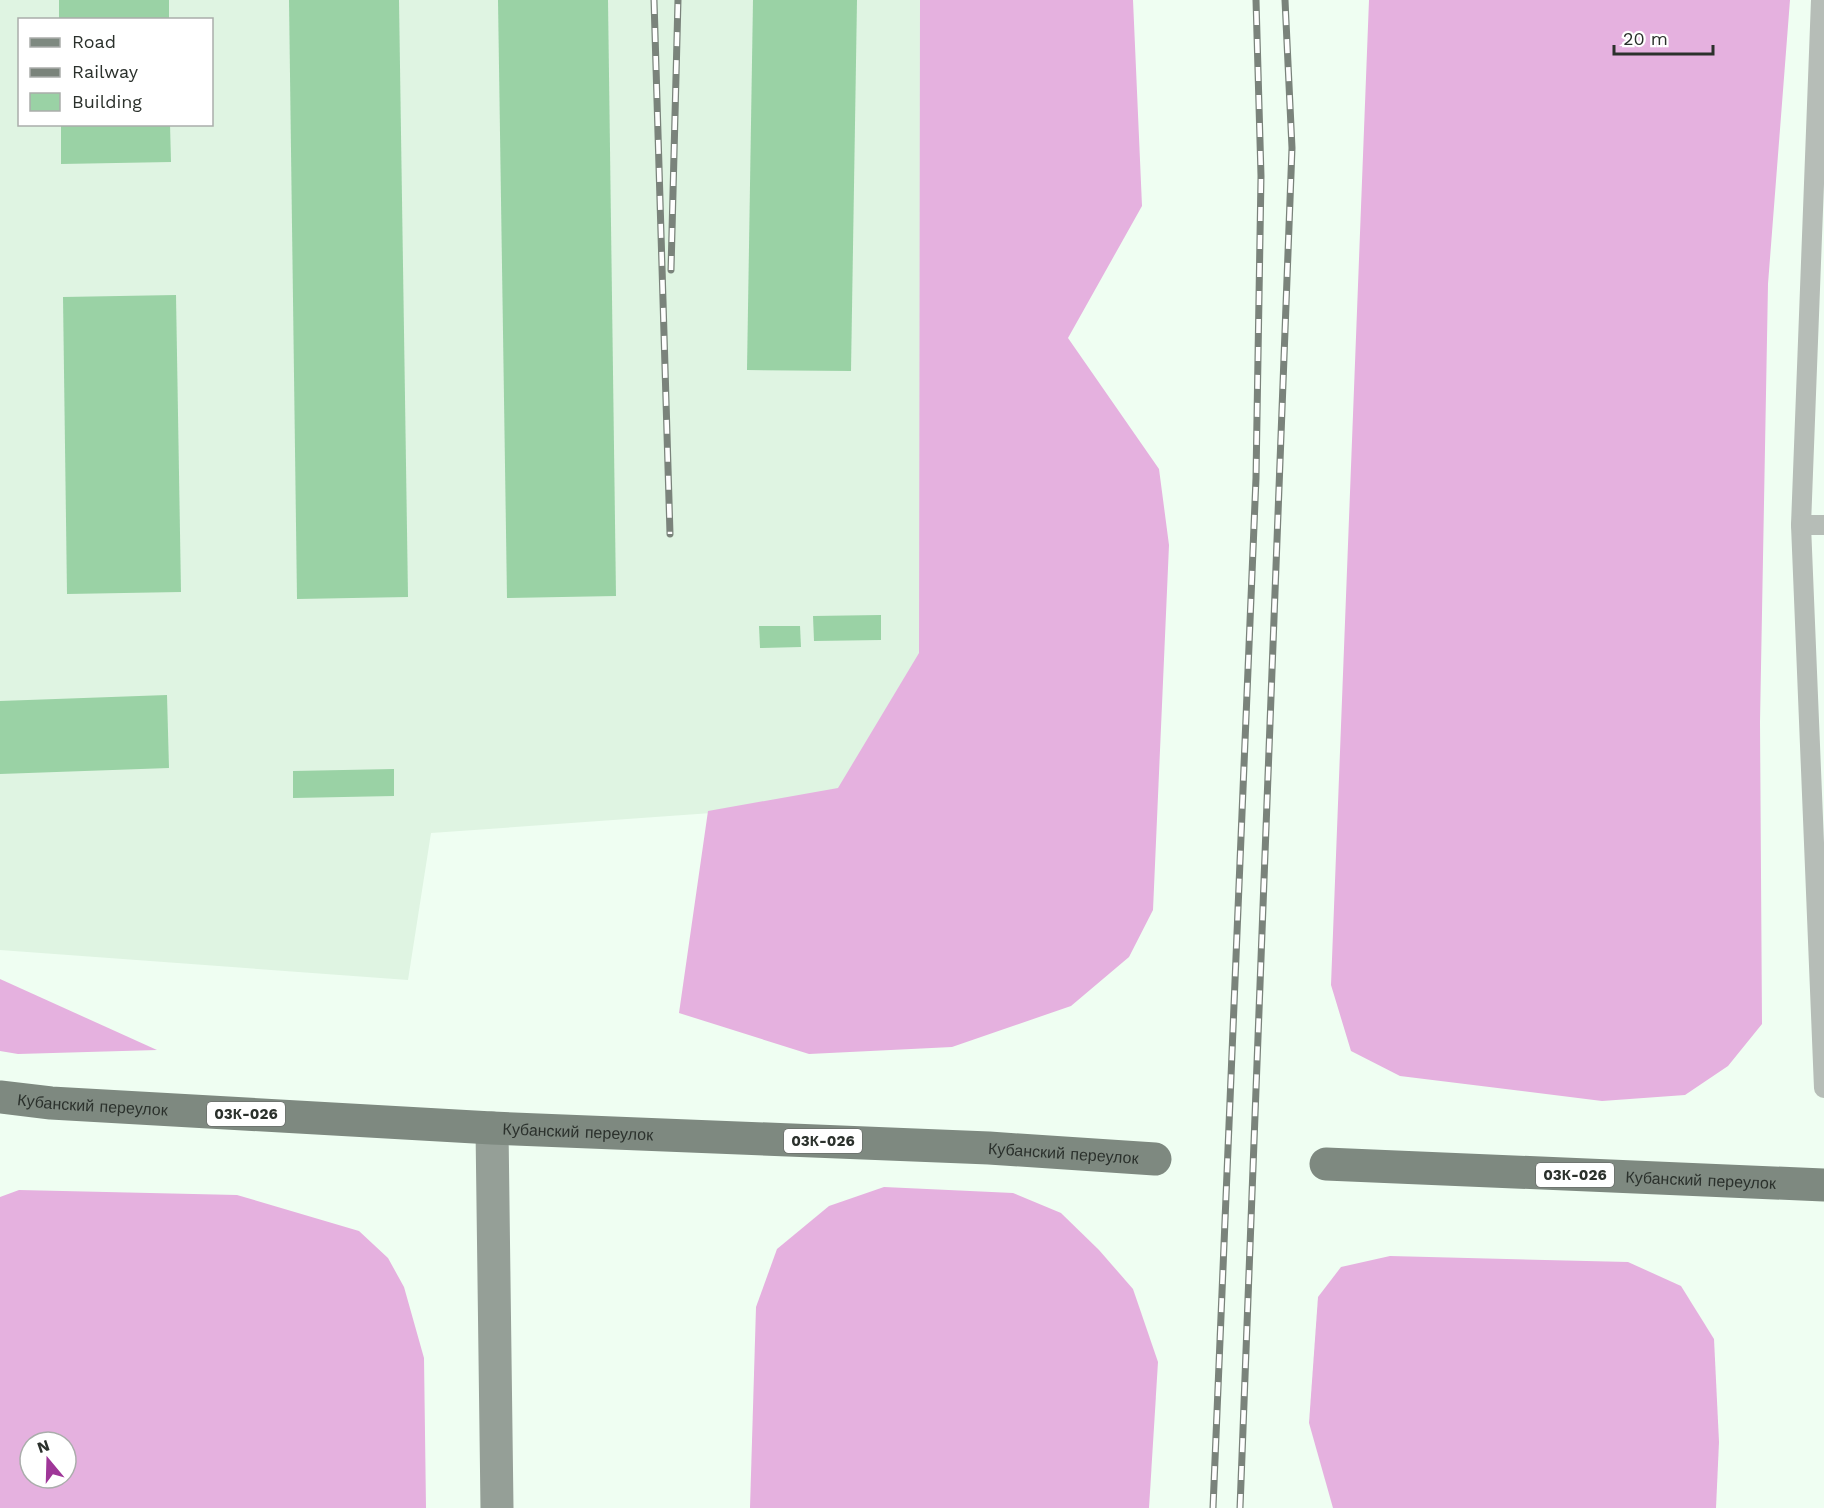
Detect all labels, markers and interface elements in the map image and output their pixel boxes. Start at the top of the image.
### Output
legend [18,18,213,126]
scale bar [1614,18,1713,56]
text: 20 m [1623,28,1668,49]
text: Road [72,31,116,52]
text: Railway [72,61,139,82]
text: Building [72,91,142,112]
street label: Кубанский переулок [16,1090,169,1119]
road number: 03К-026 [207,1102,285,1126]
street label: Кубанский переулок [502,1119,655,1144]
road number: 03К-026 [784,1129,862,1153]
street label: Кубанский переулок [988,1138,1140,1167]
road number: 03К-026 [1536,1163,1614,1187]
street label: Кубанский переулок [1625,1167,1777,1193]
north arrow [18,1430,78,1490]
text: N [35,1435,52,1457]

